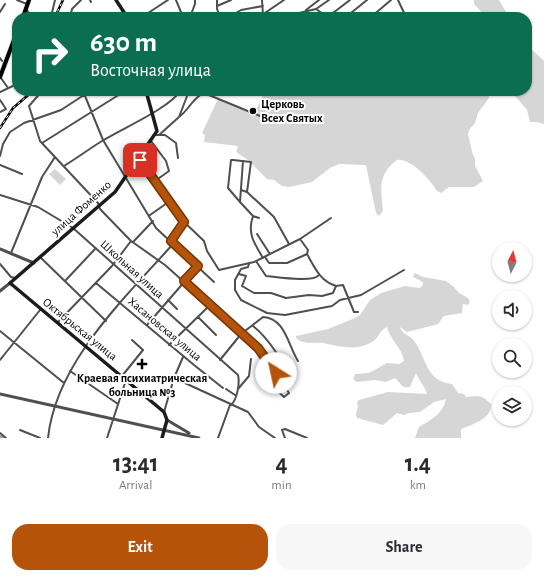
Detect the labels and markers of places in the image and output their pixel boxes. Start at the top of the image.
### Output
place label: Церковь Всех Святых [261,98,323,124]
marker: Церковь Всех Святых [248,106,258,116]
pin [123,143,157,177]
marker: Краевая психиатрическая больница №3 [136,358,148,370]
place label: Краевая психиатрическая больница №3 [77,372,207,398]

